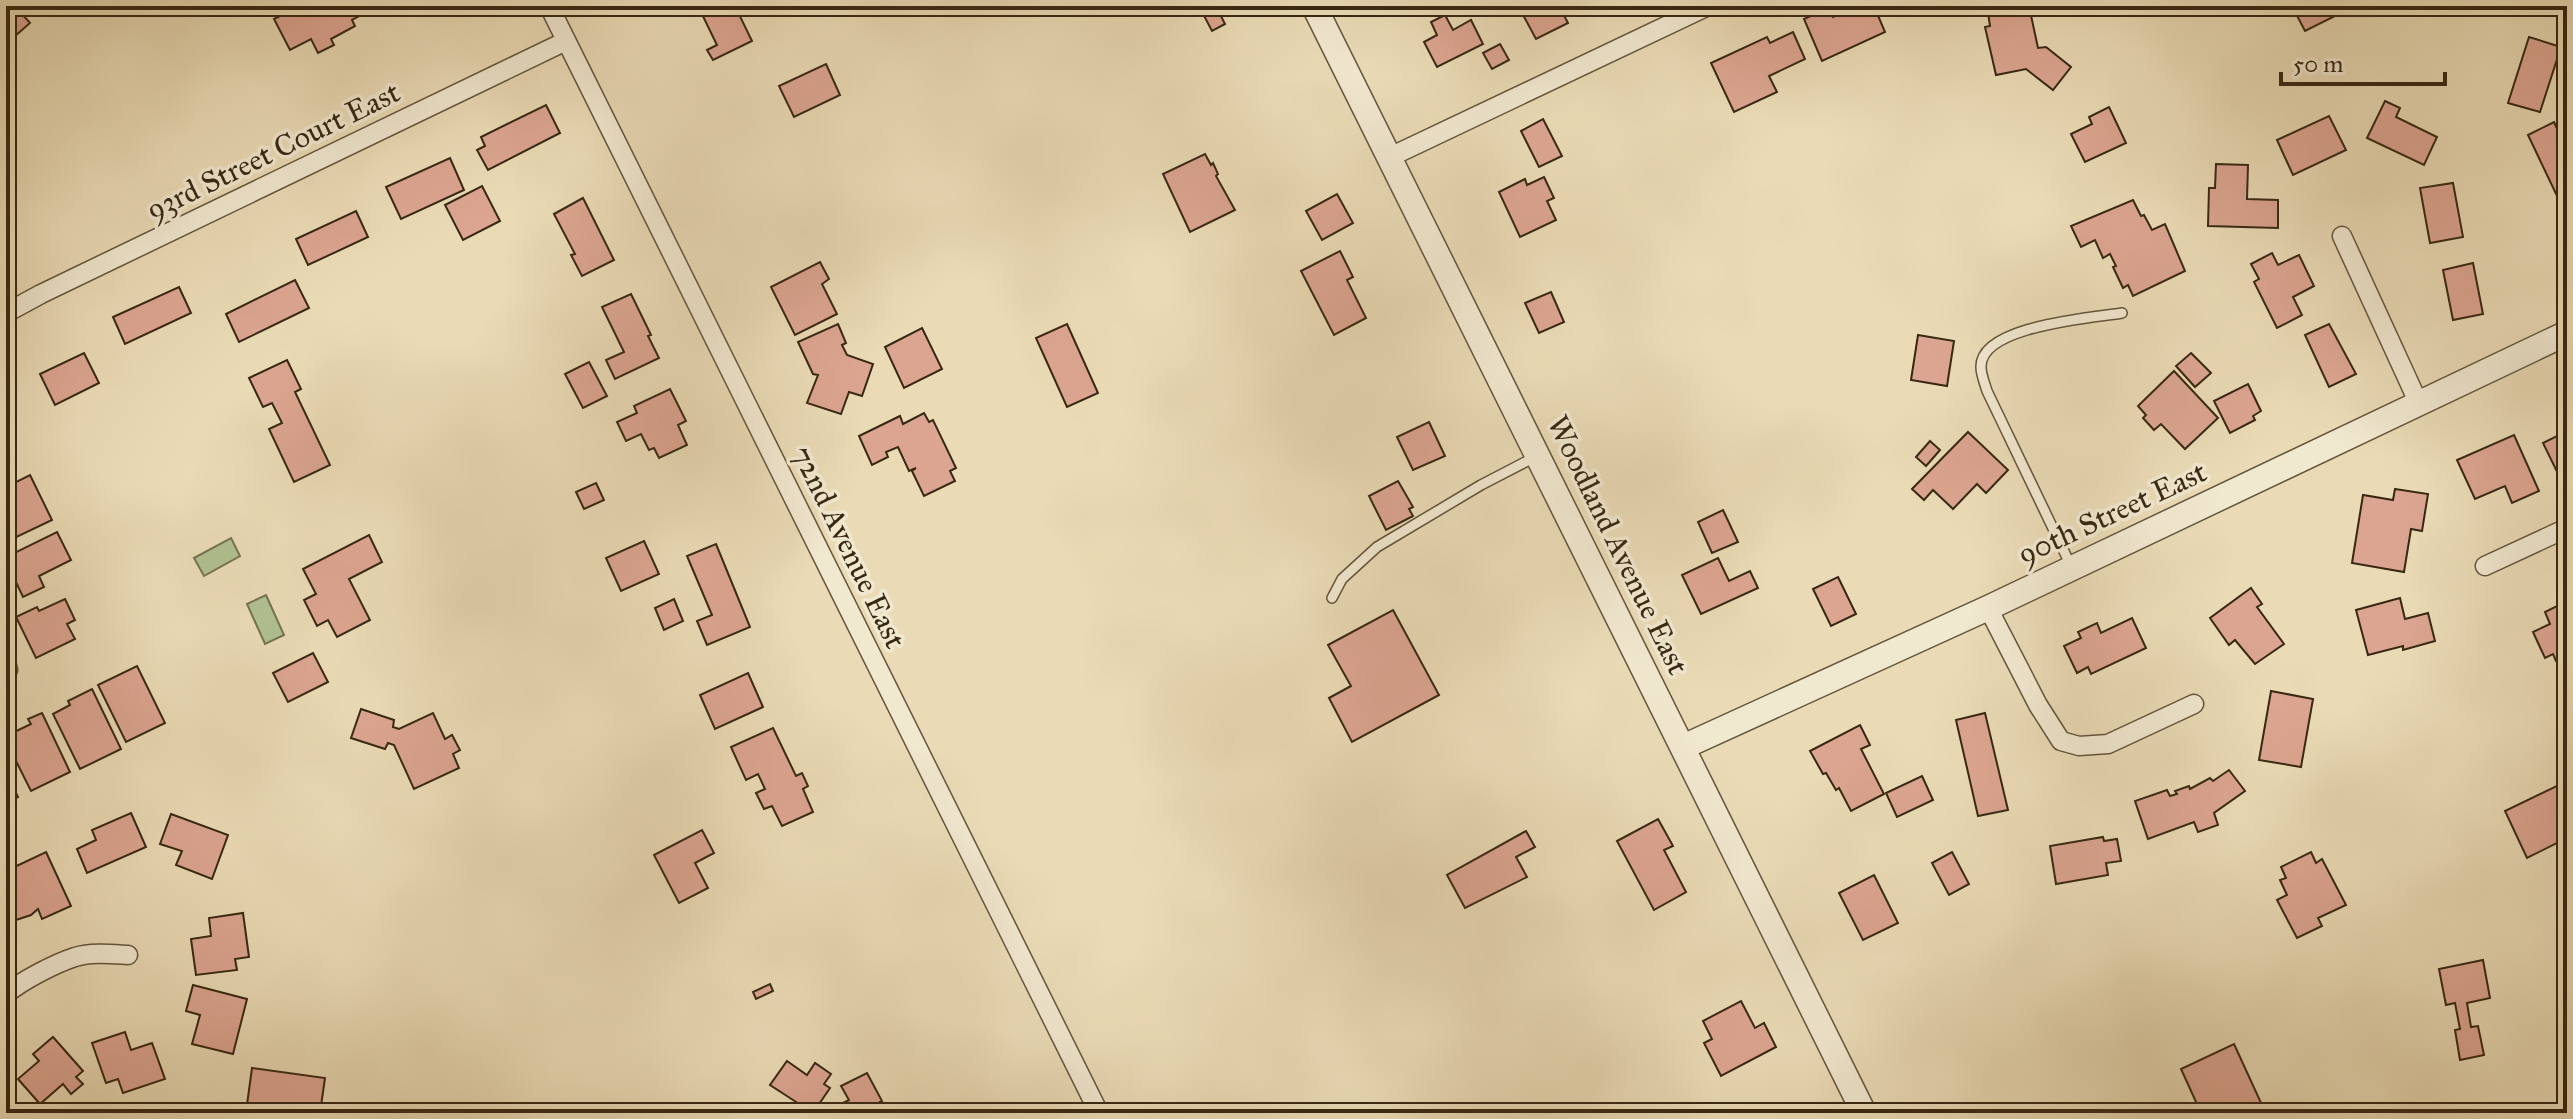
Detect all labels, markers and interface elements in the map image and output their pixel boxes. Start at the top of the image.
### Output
scale bar [2281,36,2445,86]
text: 50 m [2293,49,2343,79]
street label: 93rd Street Court East [140,74,406,229]
street label: Woodland Avenue East [1540,410,1697,681]
street label: 72nd Avenue East [784,440,914,654]
street label: 90th Street East [2012,453,2213,573]

